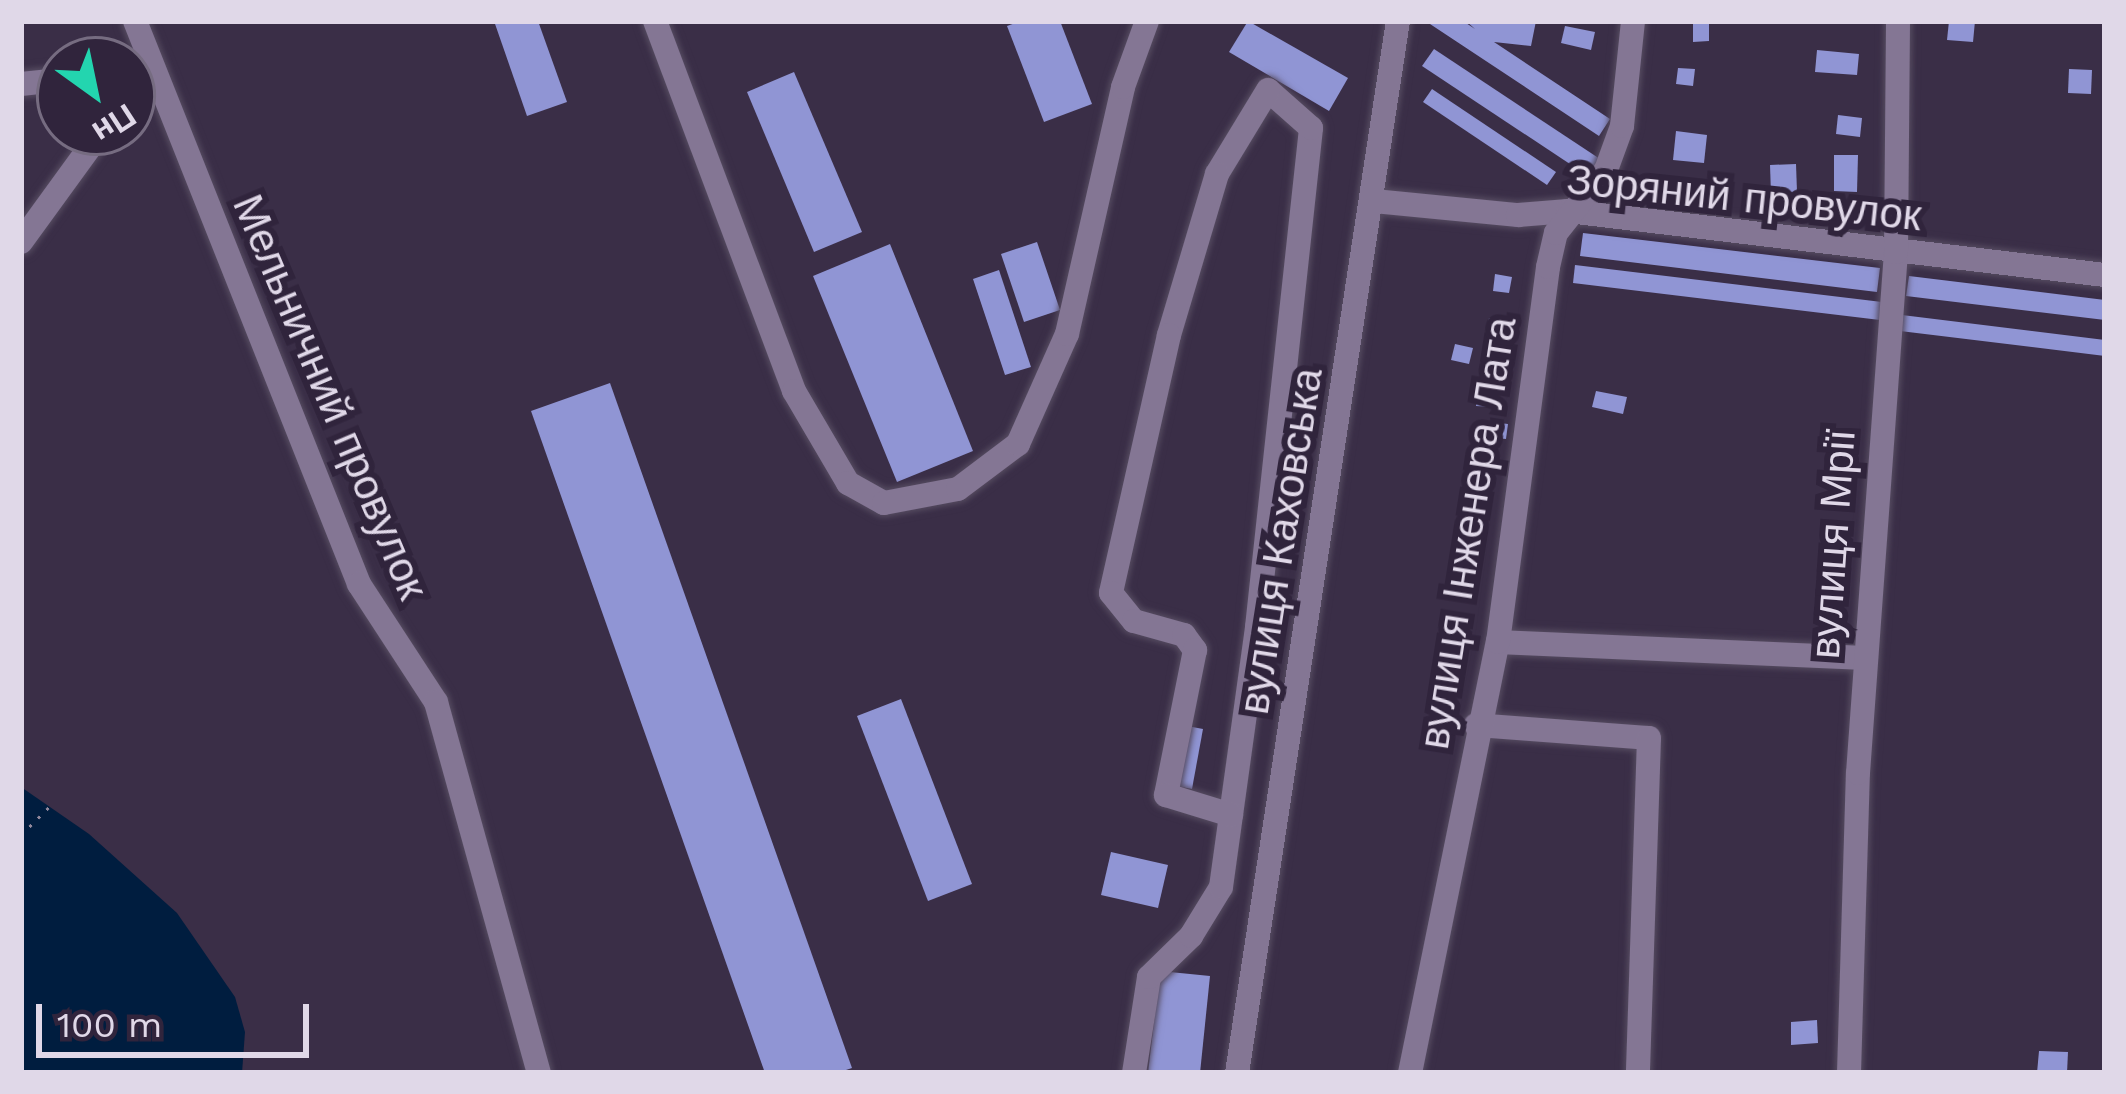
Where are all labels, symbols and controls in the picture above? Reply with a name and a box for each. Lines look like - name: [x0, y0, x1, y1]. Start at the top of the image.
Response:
- north arrow: [36, 36, 156, 156]
- text: Пн: [85, 96, 143, 152]
- street label: Зоряний провулок: [1564, 154, 1924, 242]
- street label: Мельничний провулок: [222, 187, 438, 607]
- street label: вулиця Інженера Лата: [1409, 313, 1527, 753]
- street label: вулиця Каховська: [1229, 364, 1333, 718]
- street label: вулиця Мрії: [1800, 428, 1866, 660]
- scale bar: [42, 980, 315, 1054]
- text: 100 m: [57, 1004, 162, 1046]

